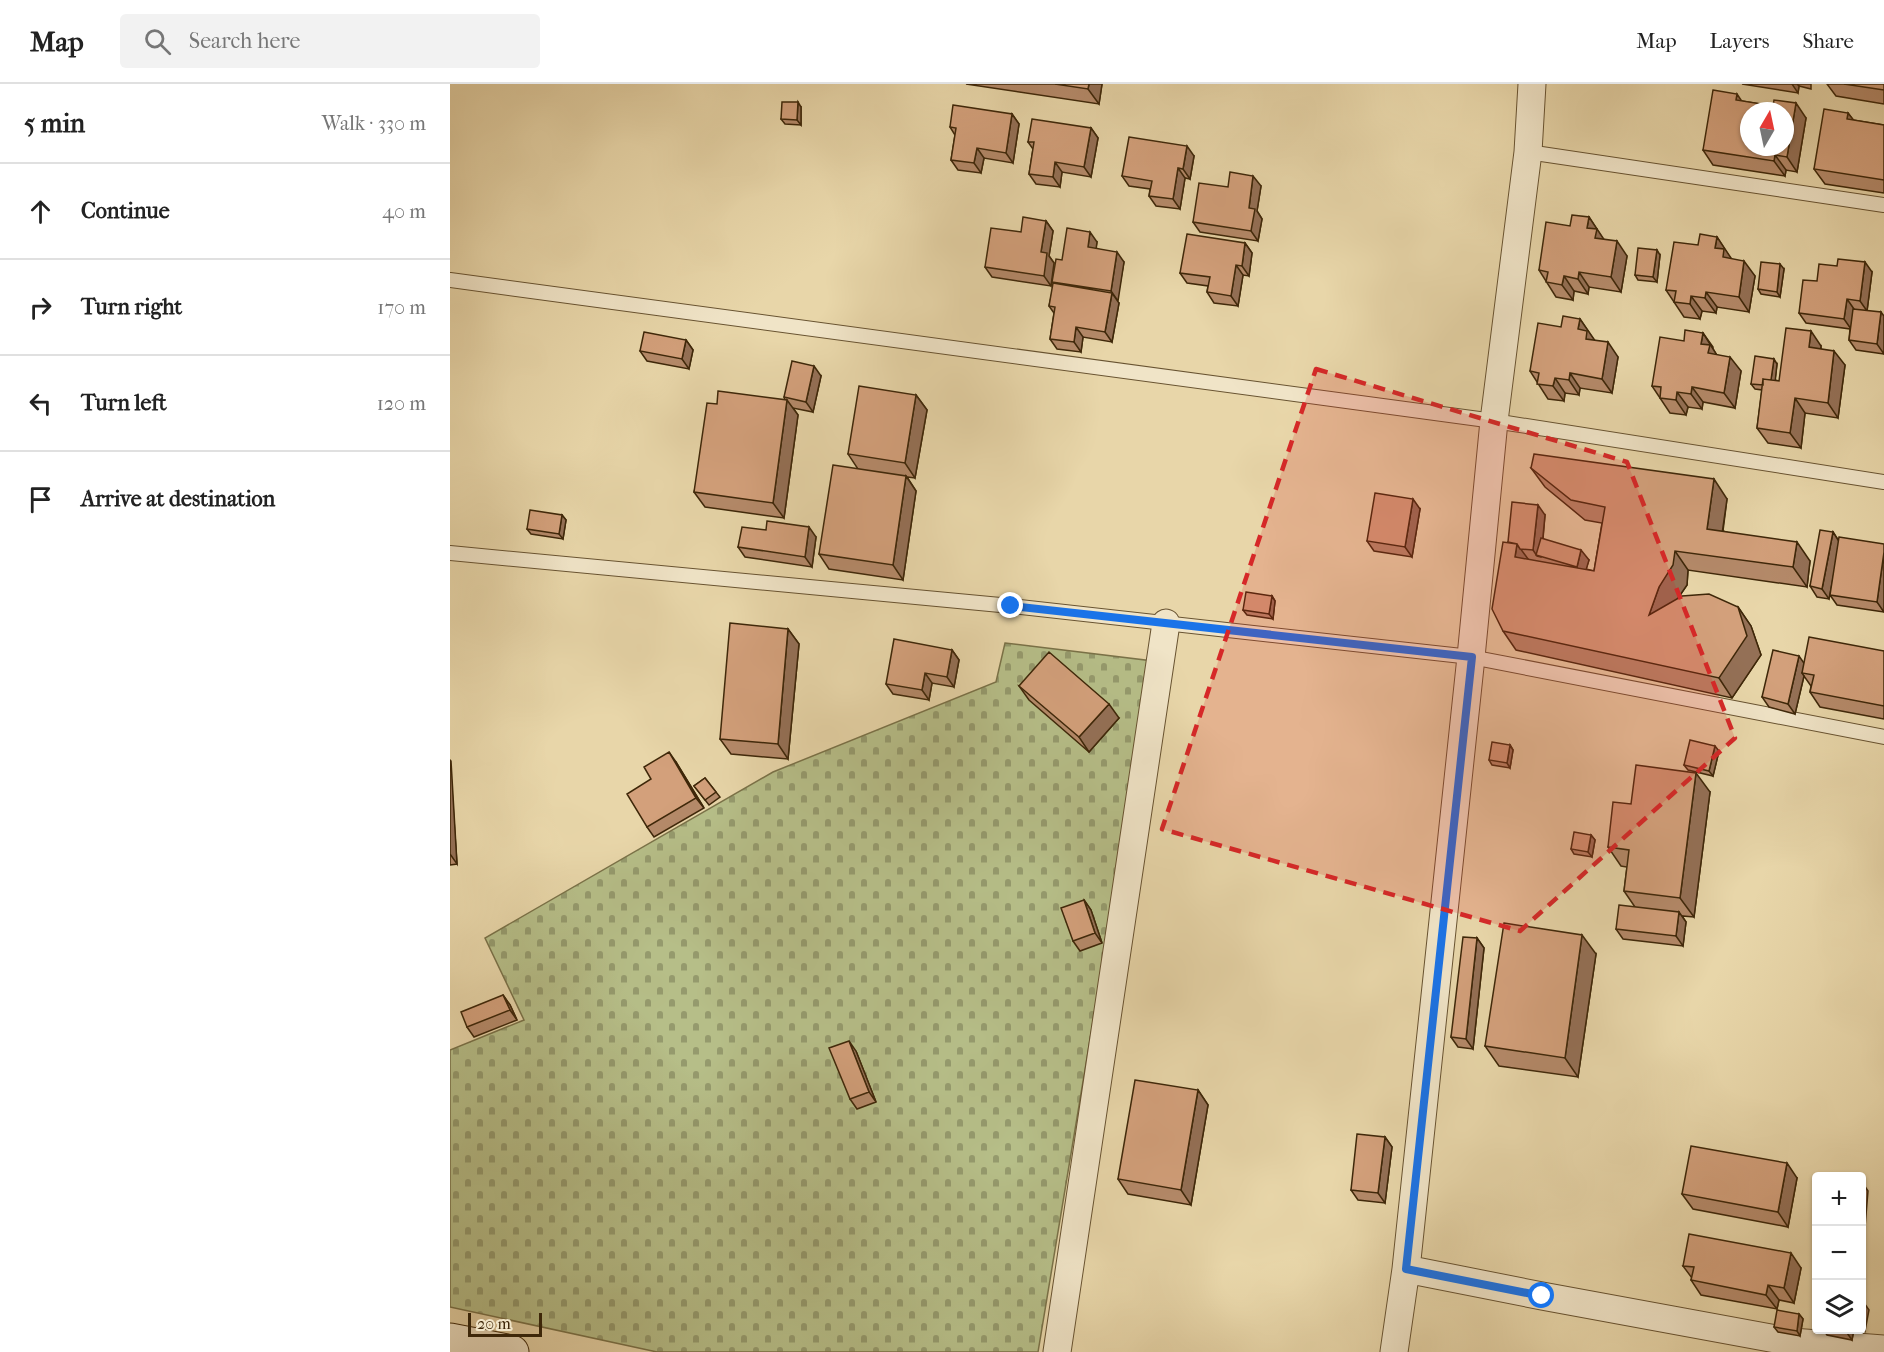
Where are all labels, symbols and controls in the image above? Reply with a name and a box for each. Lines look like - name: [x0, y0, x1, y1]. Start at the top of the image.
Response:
- search box: [120, 14, 540, 68]
- text: Map: [30, 25, 84, 58]
- icon: search: [141, 25, 174, 58]
- text: Search here: [189, 28, 300, 54]
- text: Map: [1636, 29, 1677, 53]
- text: Layers: [1710, 29, 1769, 53]
- text: Share: [1802, 29, 1854, 53]
- north arrow: [1740, 102, 1794, 156]
- text: 5 min: [24, 108, 85, 139]
- text: Walk · 330 m: [322, 112, 426, 135]
- icon: ahead: [24, 195, 57, 228]
- text: Continue: [81, 198, 170, 224]
- text: 40 m: [382, 200, 426, 223]
- icon: right: [24, 291, 57, 324]
- text: Turn right: [81, 294, 182, 320]
- text: 170 m: [377, 296, 426, 319]
- icon: left: [24, 387, 57, 420]
- text: Turn left: [81, 390, 167, 416]
- text: 120 m: [377, 392, 426, 415]
- icon: arrive: [24, 483, 57, 516]
- text: Arrive at destination: [81, 486, 275, 512]
- route end: [997, 592, 1023, 618]
- map controls: [1812, 1172, 1866, 1334]
- button: +: [1812, 1172, 1866, 1226]
- button: −: [1812, 1226, 1866, 1280]
- button: layers: [1812, 1280, 1866, 1334]
- route start: [1528, 1282, 1554, 1308]
- scale bar: [468, 1310, 542, 1338]
- text: 20 m: [477, 1314, 511, 1333]

